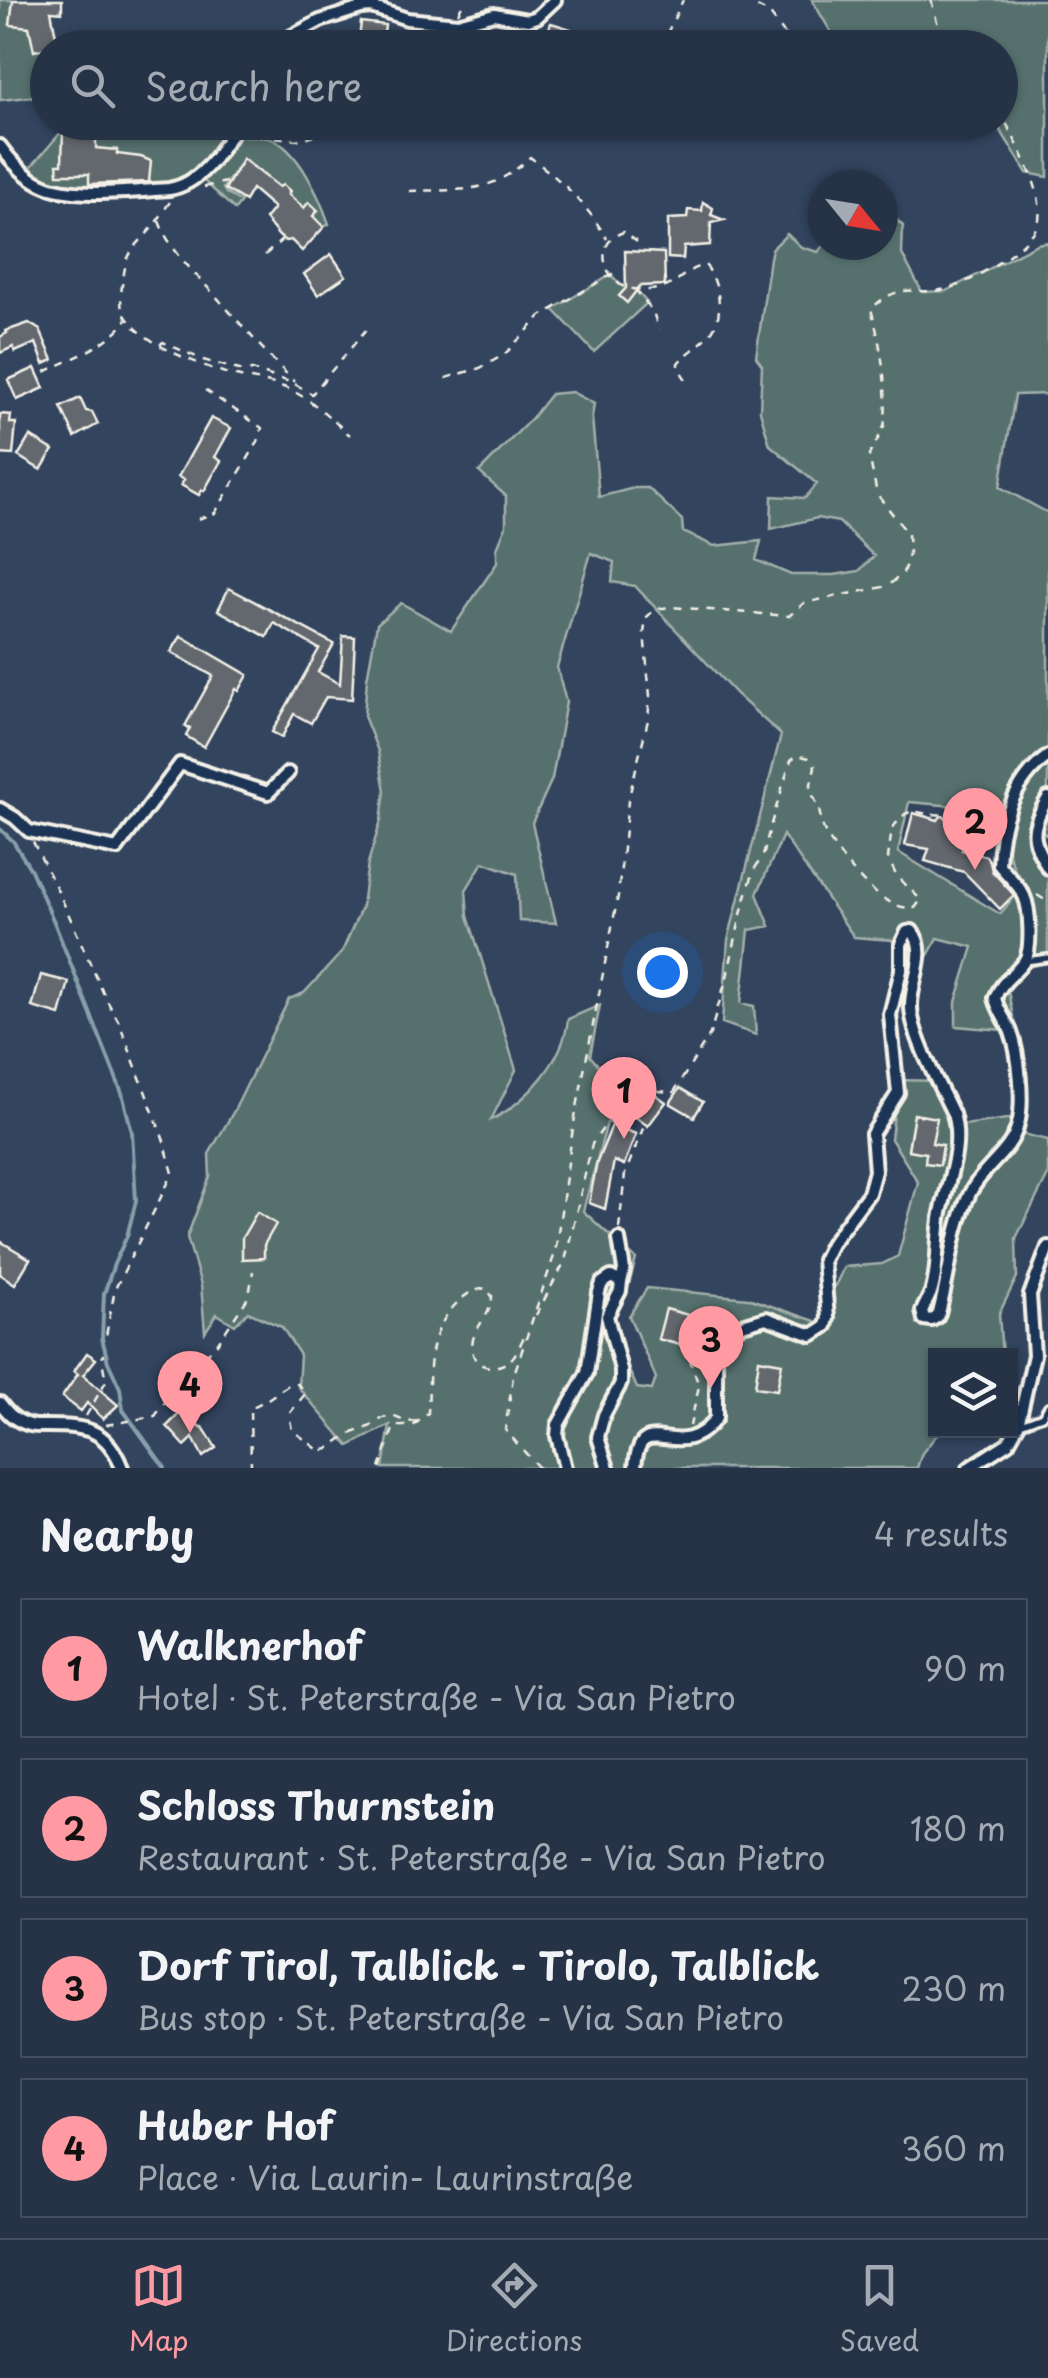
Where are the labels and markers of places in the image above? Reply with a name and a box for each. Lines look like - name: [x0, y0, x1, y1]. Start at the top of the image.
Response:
- pin: 2: [942, 788, 1008, 870]
- pin: 1: [592, 1056, 656, 1139]
- pin: 3: [678, 1306, 744, 1388]
- pin: 4: [158, 1350, 222, 1433]

